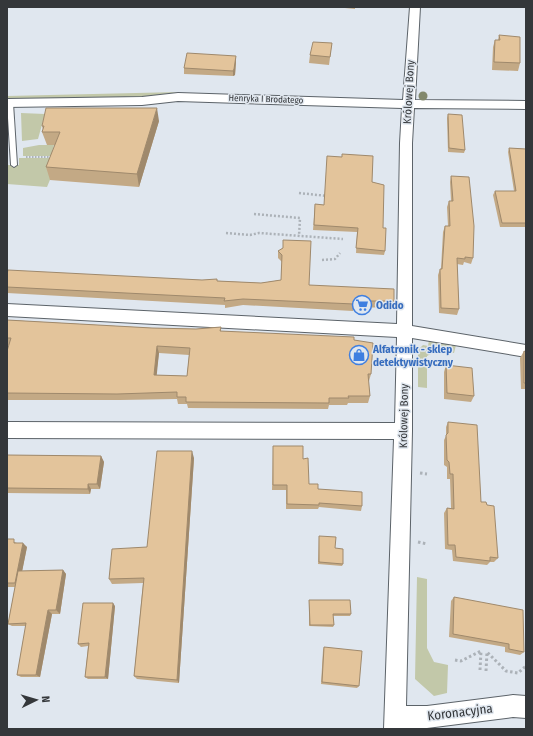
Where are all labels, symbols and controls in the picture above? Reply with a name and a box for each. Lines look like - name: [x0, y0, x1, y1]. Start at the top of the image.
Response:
- street label: Królowej Bony: [401, 60, 417, 124]
- street label: Henryka I Brodatego: [228, 93, 304, 105]
- supermarket icon: Odido: [351, 294, 373, 316]
- place label: Odido: [376, 299, 404, 312]
- place label: Alfatronik - sklep detektywistyczny: [372, 343, 454, 369]
- shop icon: Alfatronik - sklep detektywistyczny: [348, 344, 370, 366]
- street label: Królowej Bony: [397, 384, 411, 448]
- north arrow: [16, 680, 56, 720]
- text: N: [39, 695, 52, 703]
- street label: Koronacyjna: [427, 701, 493, 723]

